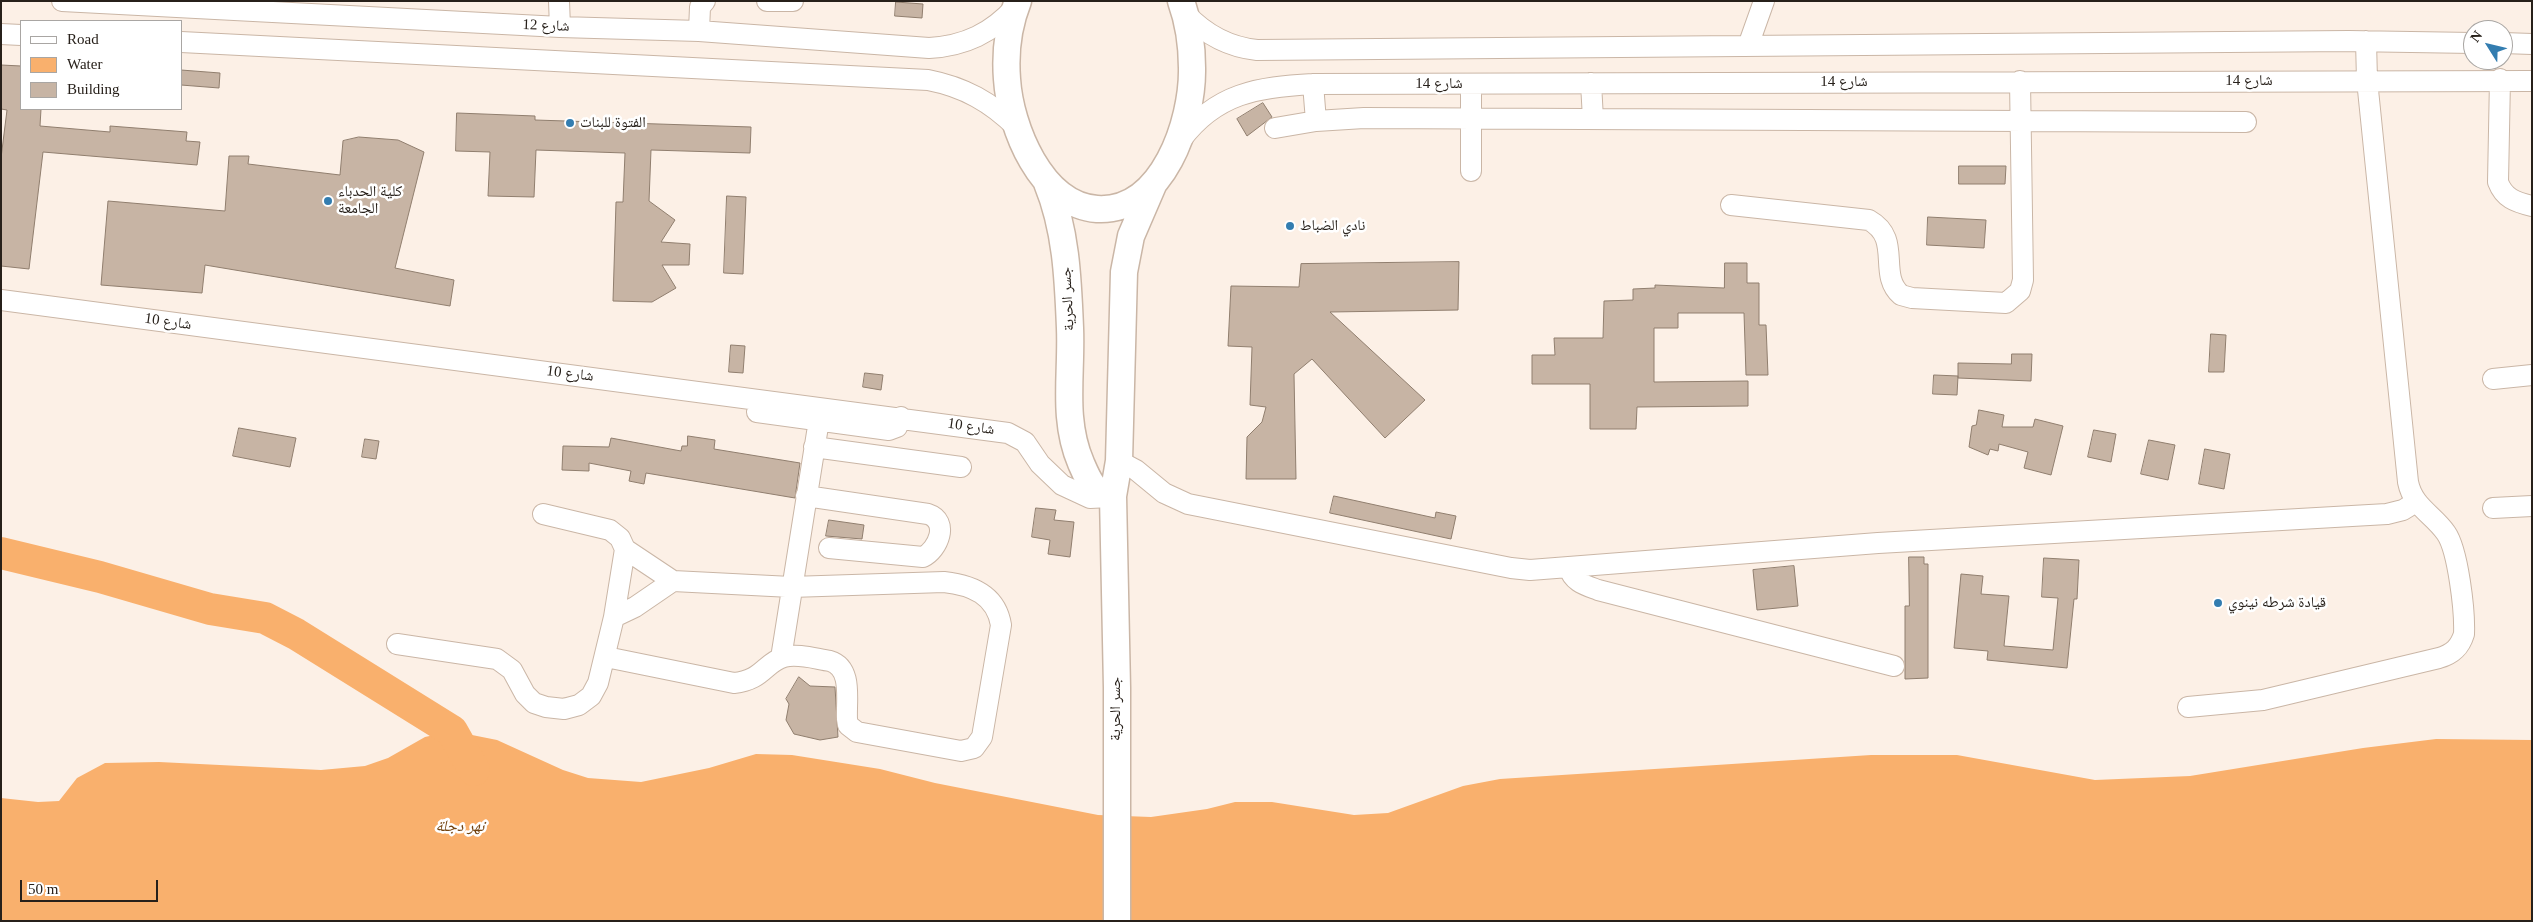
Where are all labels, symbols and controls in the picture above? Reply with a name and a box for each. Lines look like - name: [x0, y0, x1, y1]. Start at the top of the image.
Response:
- street label: شارع 12: [522, 16, 570, 36]
- legend: [20, 20, 182, 110]
- north arrow: [2463, 20, 2513, 70]
- text: N: [2467, 28, 2485, 45]
- text: Road: [67, 31, 99, 47]
- text: Water: [67, 56, 102, 72]
- street label: شارع 14: [2225, 72, 2273, 90]
- street label: شارع 14: [1820, 73, 1868, 91]
- street label: شارع 14: [1415, 75, 1463, 93]
- text: Building: [67, 81, 120, 97]
- place label: الفتوة للبنات: [580, 114, 646, 132]
- marker: الفتوة للبنات: [564, 117, 576, 129]
- place label: كلية الحدباء الجامعة: [338, 183, 402, 218]
- marker: كلية الحدباء الجامعة: [322, 195, 334, 207]
- place label: نادي الضباط: [1300, 217, 1365, 235]
- marker: نادي الضباط: [1284, 220, 1296, 232]
- street label: جسر الحرية: [1057, 267, 1079, 331]
- street label: شارع 10: [143, 310, 193, 334]
- street label: شارع 10: [545, 362, 595, 386]
- street label: شارع 10: [946, 415, 996, 439]
- place label: قيادة شرطه نينوي: [2228, 594, 2326, 612]
- marker: قيادة شرطه نينوي: [2212, 597, 2224, 609]
- street label: جسر الحرية: [1107, 677, 1125, 741]
- water label: نهر دجلة: [436, 817, 484, 837]
- scale bar: [22, 870, 160, 902]
- text: 50 m: [28, 881, 58, 897]

